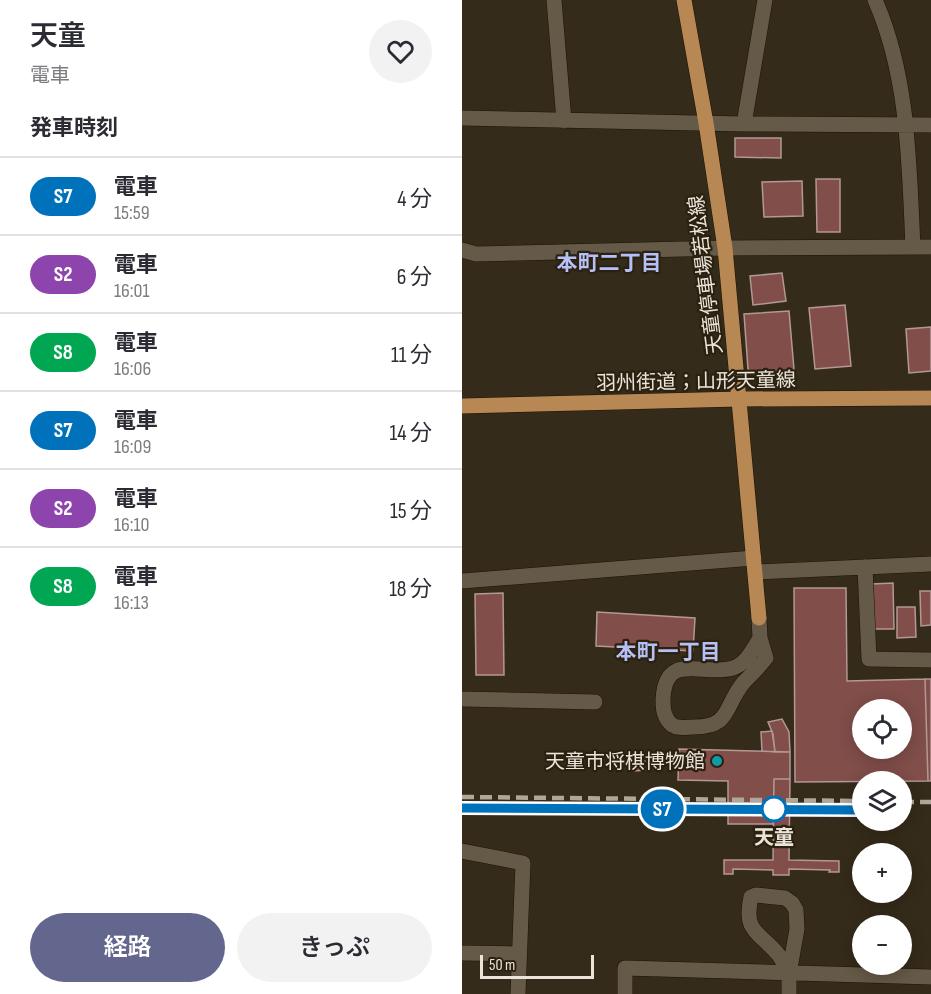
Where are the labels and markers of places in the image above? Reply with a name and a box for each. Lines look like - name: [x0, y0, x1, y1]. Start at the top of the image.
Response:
- place label: 天童市将棋博物館: [545, 750, 705, 774]
- marker: 天童市将棋博物館: [710, 754, 724, 768]
- marker: 天童: [761, 796, 787, 822]
- place label: 天童: [754, 826, 794, 850]

